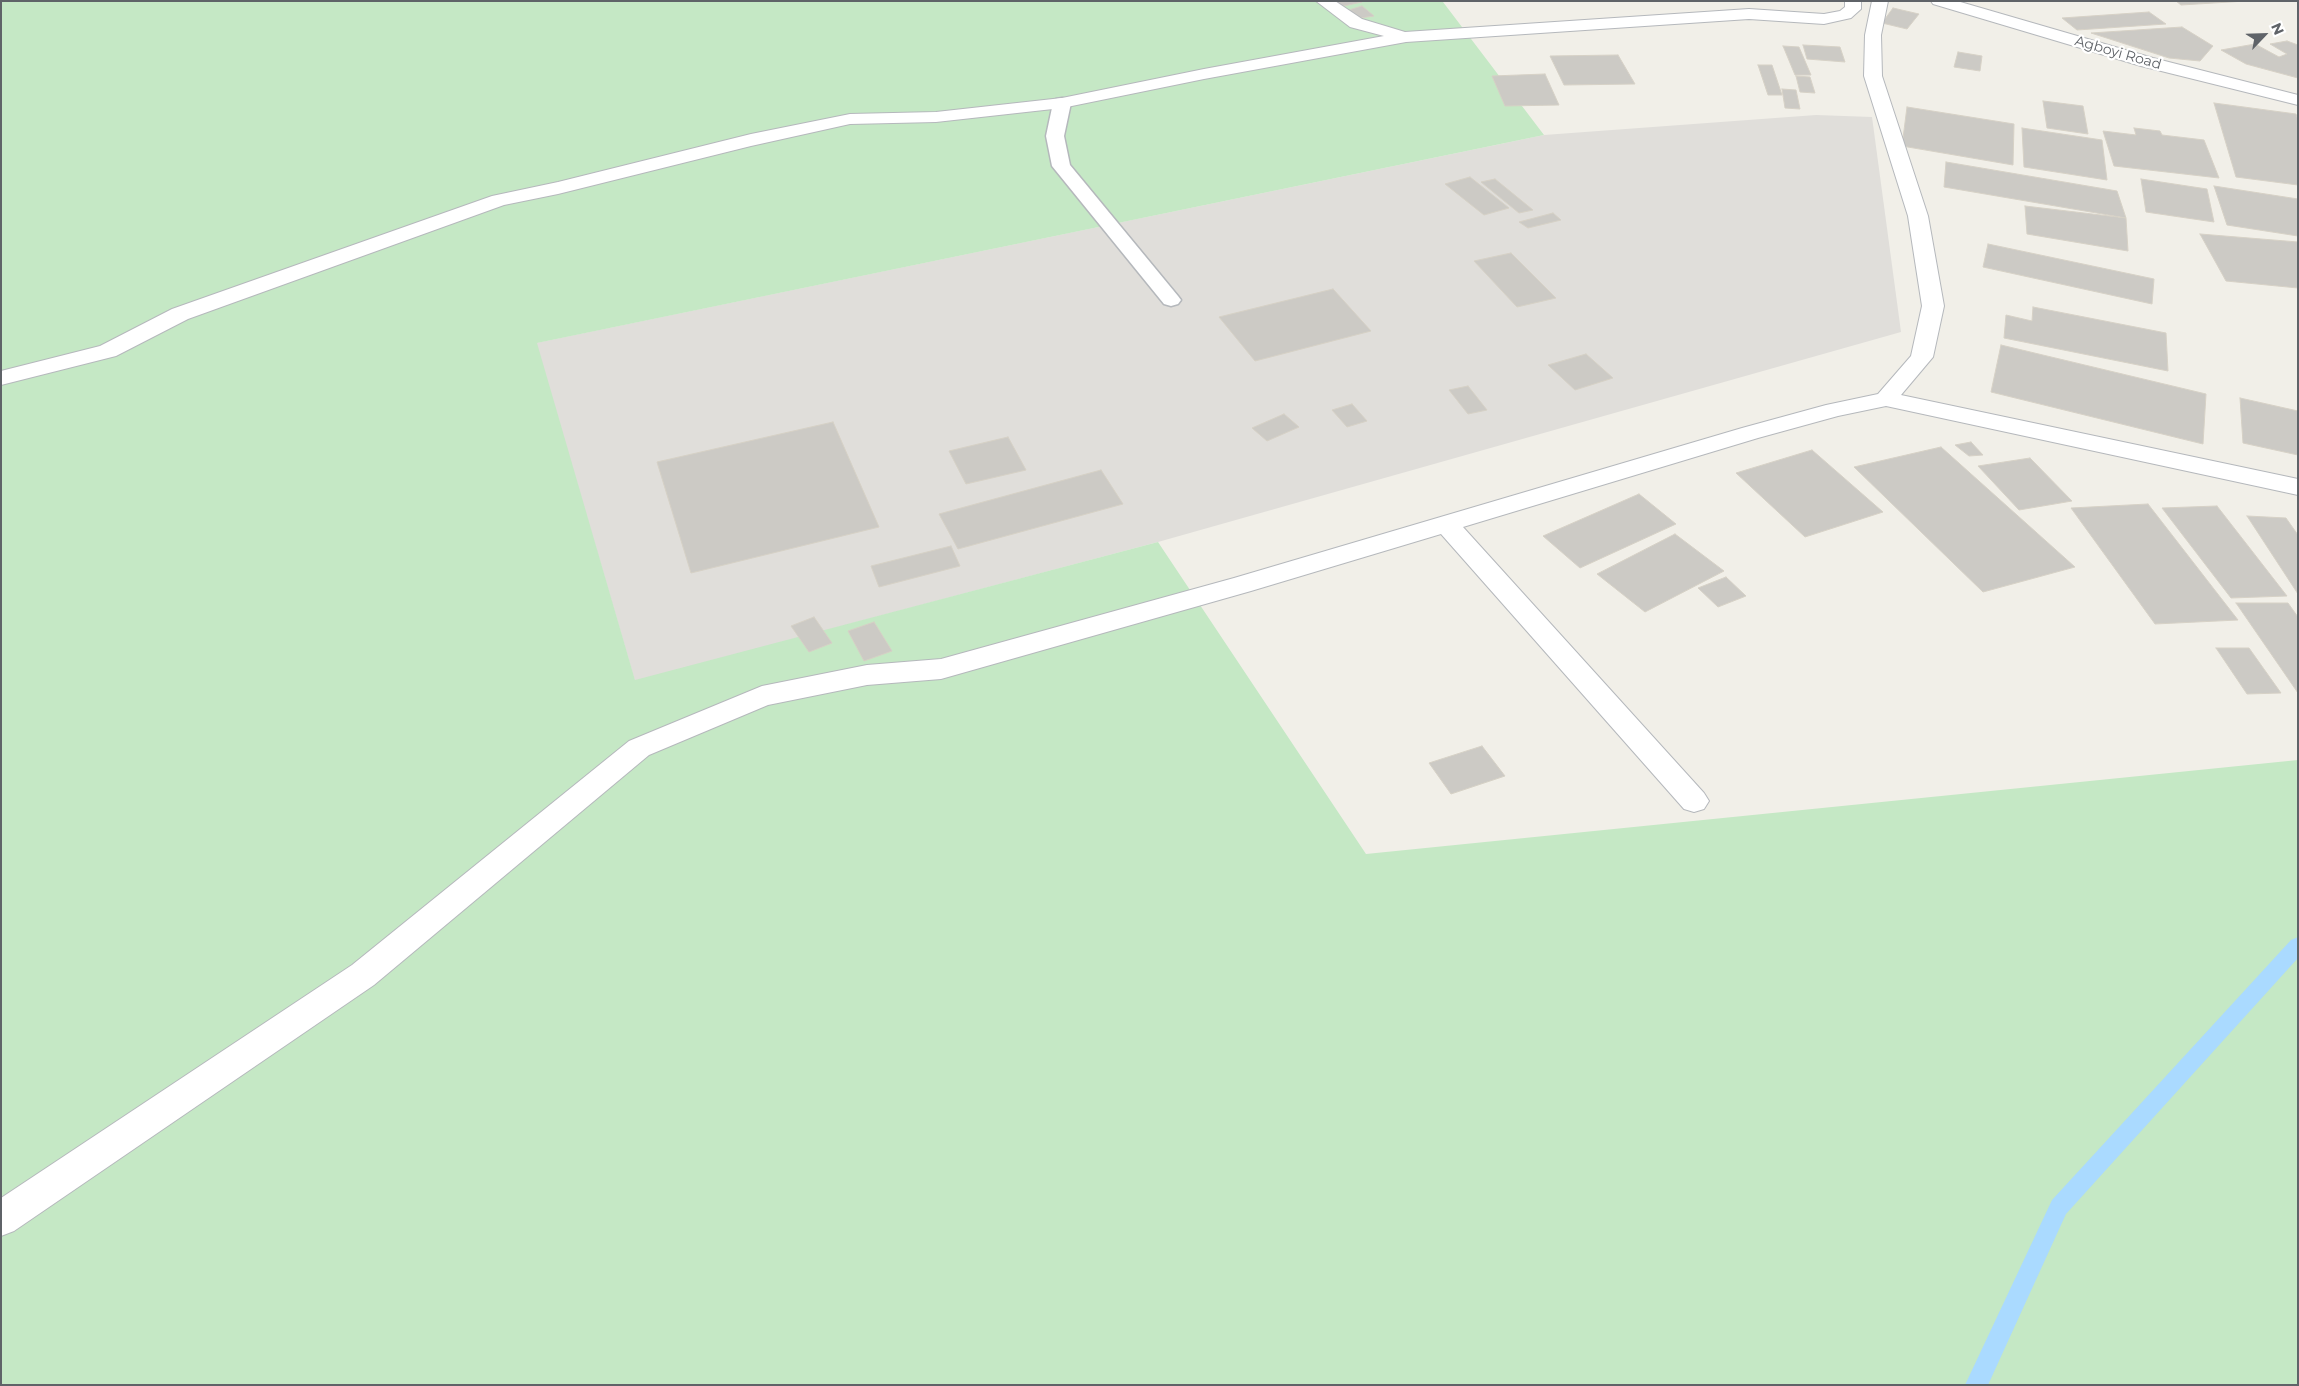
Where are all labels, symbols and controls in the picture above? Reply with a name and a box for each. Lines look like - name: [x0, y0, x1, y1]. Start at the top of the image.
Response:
- north arrow: [2239, 10, 2289, 60]
- text: N: [2267, 20, 2288, 38]
- street label: Agboyi Road: [2073, 33, 2163, 73]

